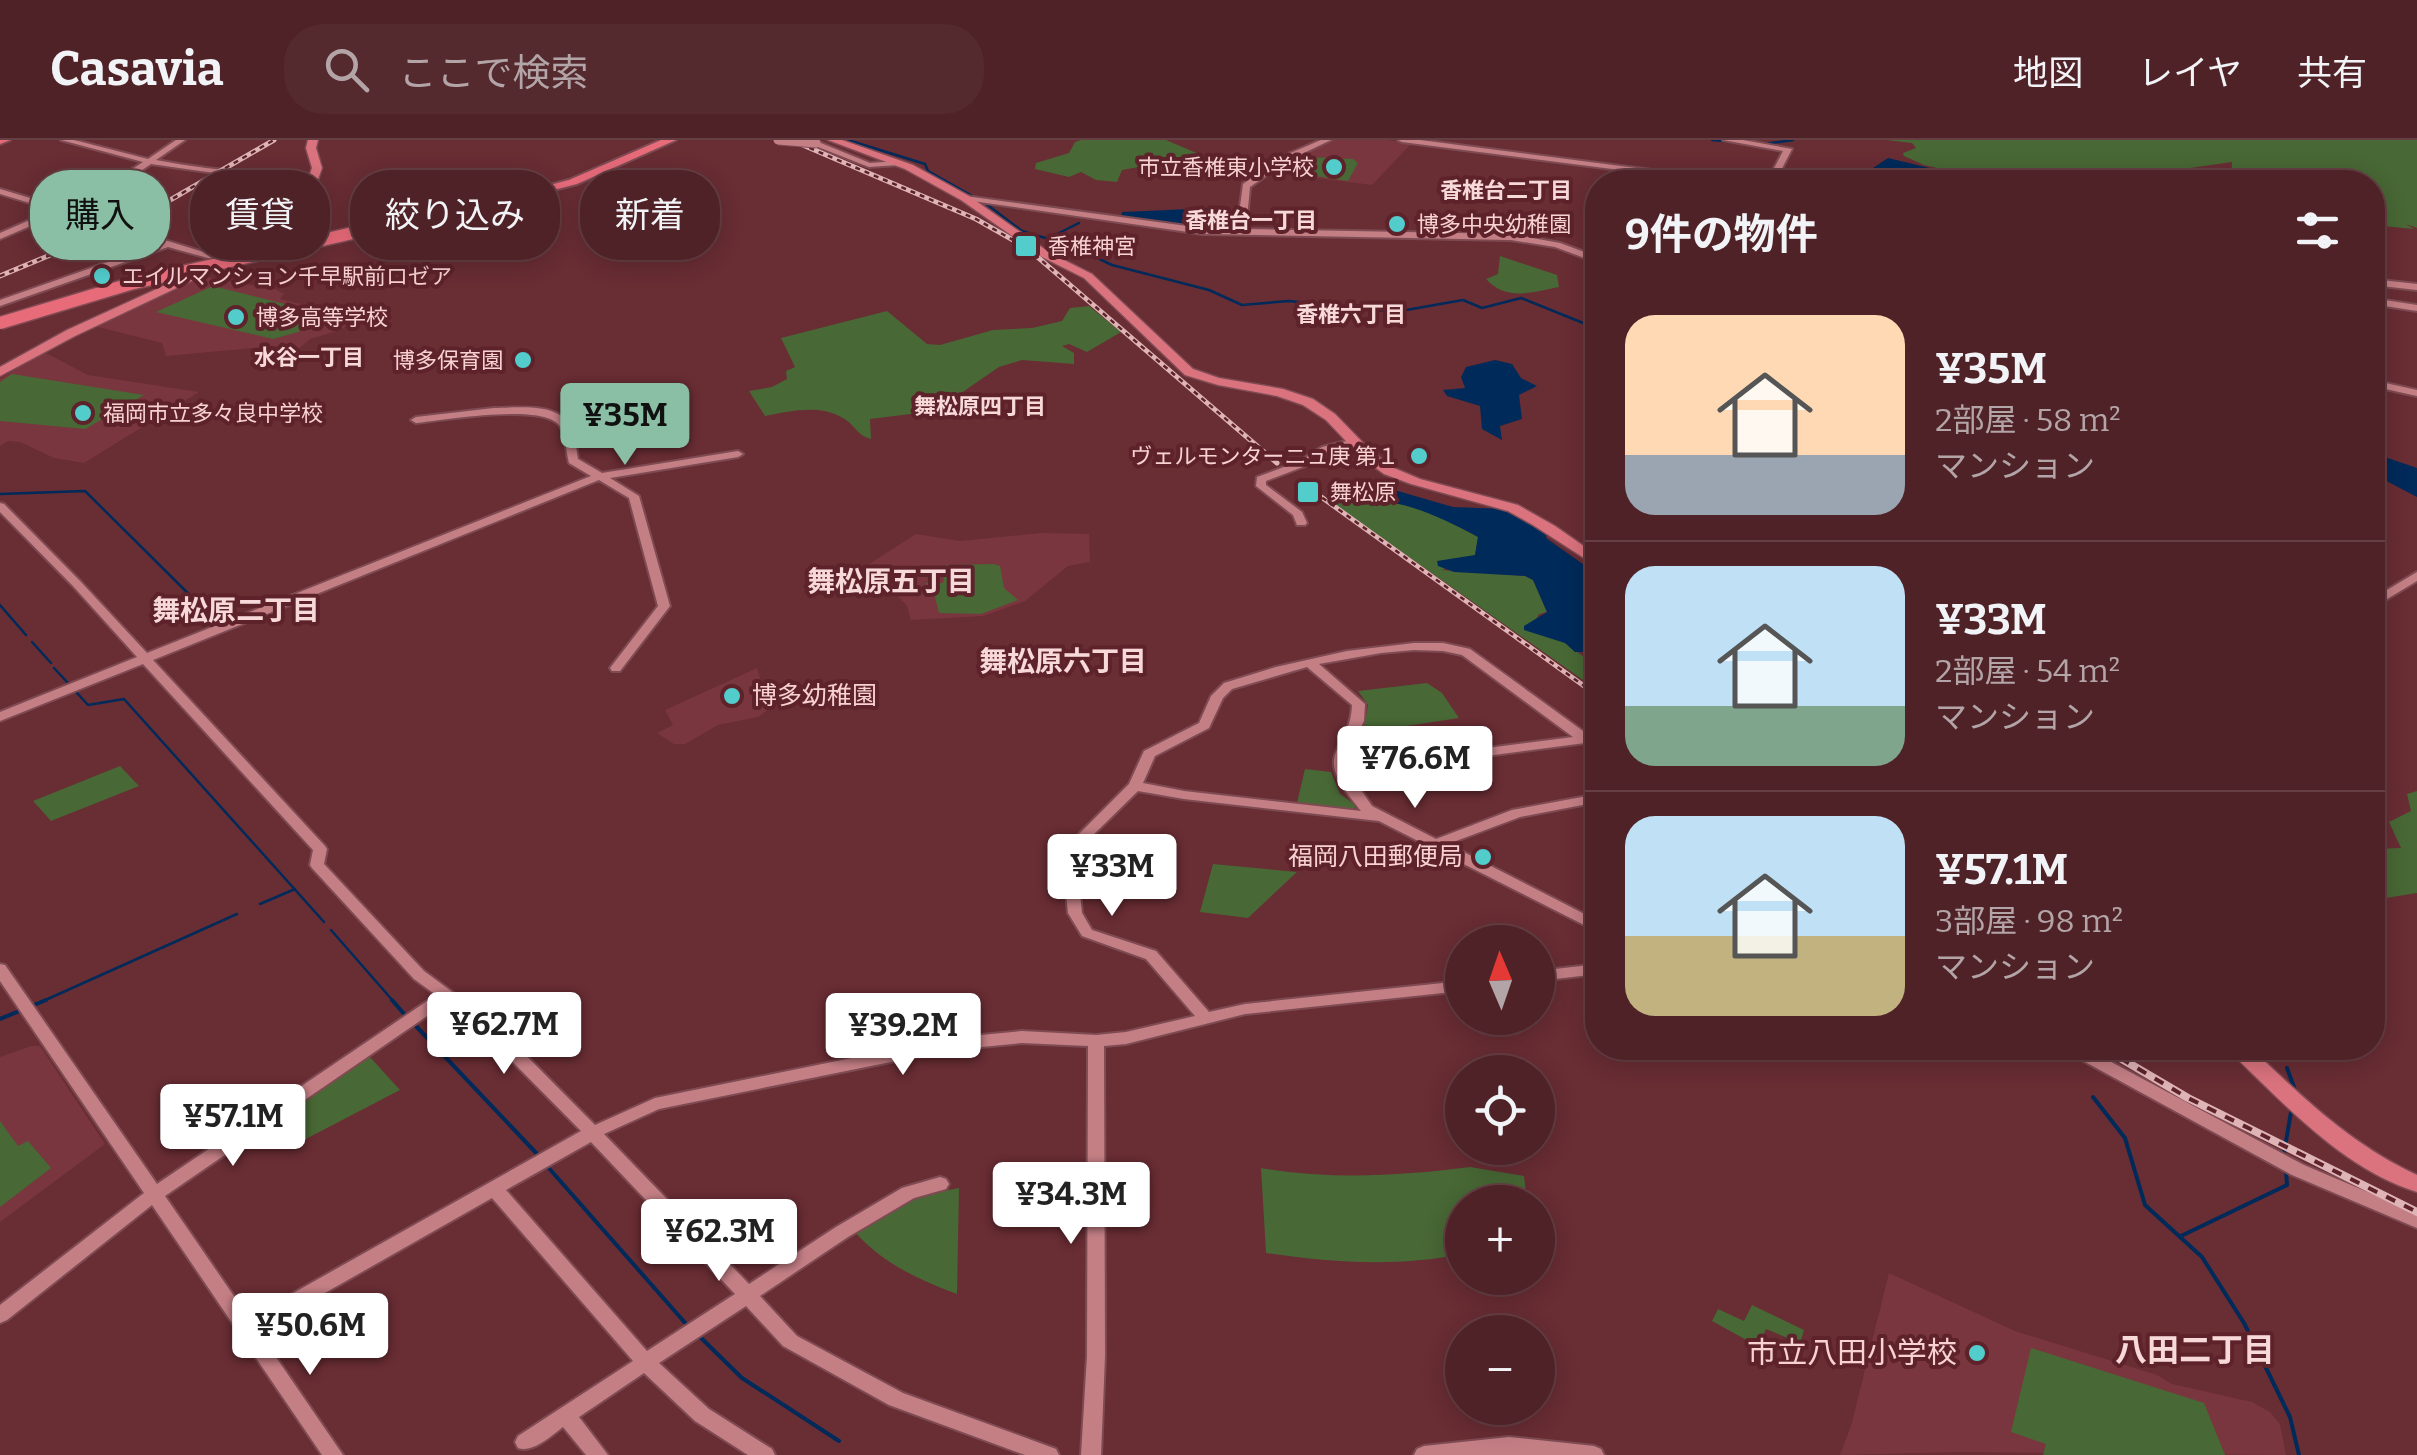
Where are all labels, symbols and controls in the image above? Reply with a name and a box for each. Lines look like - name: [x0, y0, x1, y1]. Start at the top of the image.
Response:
- search box: [284, 24, 984, 114]
- text: Casavia: [50, 40, 224, 98]
- icon: search: [319, 42, 374, 97]
- text: ここで検索: [399, 50, 589, 96]
- text: 地図: [2013, 52, 2083, 94]
- text: レイヤ: [2138, 52, 2242, 94]
- text: 共有: [2297, 52, 2367, 94]
- place label: 市立香椎東小学校: [1138, 154, 1314, 181]
- marker: 市立香椎東小学校: [1323, 156, 1345, 178]
- chip: 購入: [30, 170, 170, 260]
- chip: 賃貸: [190, 170, 330, 260]
- chip: 絞り込み: [350, 170, 560, 260]
- chip: 新着: [580, 170, 720, 260]
- district label: 香椎台二丁目: [1440, 177, 1572, 204]
- icon: filters: [2290, 203, 2345, 258]
- district label: 香椎台一丁目: [1185, 207, 1317, 234]
- text: 9件の物件: [1625, 210, 1818, 260]
- place label: 博多中央幼稚園: [1417, 211, 1571, 238]
- marker: 博多中央幼稚園: [1386, 213, 1408, 235]
- marker: 香椎神宮: [1013, 233, 1039, 259]
- place label: 香椎神宮: [1048, 233, 1136, 260]
- place label: エイルマンション千早駅前ロゼア: [122, 263, 452, 290]
- marker: エイルマンション千早駅前ロゼア: [91, 265, 113, 287]
- district label: 香椎六丁目: [1296, 301, 1406, 328]
- place label: 博多高等学校: [256, 304, 388, 331]
- marker: 博多高等学校: [225, 306, 247, 328]
- district label: 水谷一丁目: [254, 344, 364, 371]
- text: ¥35M: [1935, 344, 2047, 394]
- place label: 博多保育園: [393, 347, 503, 374]
- marker: 博多保育園: [512, 349, 534, 371]
- icon: home: [1705, 355, 1825, 475]
- pin: ¥35M: [566, 383, 684, 468]
- district label: 舞松原四丁目: [914, 393, 1046, 420]
- text: ¥35M: [582, 396, 668, 434]
- place label: 福岡市立多々良中学校: [103, 400, 323, 427]
- text: 2部屋 · 58 m²: [1935, 401, 2121, 439]
- marker: 福岡市立多々良中学校: [72, 402, 94, 424]
- place label: ヴェルモンターニュ庚 第１: [1131, 443, 1399, 470]
- marker: ヴェルモンターニュ庚 第１: [1408, 445, 1430, 467]
- text: マンション: [1935, 447, 2095, 485]
- marker: 舞松原: [1295, 479, 1321, 505]
- place label: 舞松原: [1330, 479, 1396, 506]
- district label: 舞松原五丁目: [807, 565, 975, 598]
- district label: 舞松原二丁目: [152, 594, 320, 627]
- text: ¥33M: [1935, 595, 2047, 645]
- icon: home: [1705, 606, 1825, 726]
- district label: 舞松原六丁目: [979, 645, 1147, 678]
- text: 2部屋 · 54 m²: [1935, 652, 2120, 690]
- place label: 博多幼稚園: [752, 681, 877, 711]
- marker: 博多幼稚園: [721, 685, 743, 707]
- text: マンション: [1935, 698, 2095, 736]
- pin: ¥76.6M: [1334, 726, 1496, 811]
- text: ¥76.6M: [1359, 739, 1471, 777]
- pin: ¥33M: [1053, 834, 1171, 919]
- place label: 福岡八田郵便局: [1288, 842, 1463, 872]
- text: ¥57.1M: [1935, 845, 2068, 895]
- marker: 福岡八田郵便局: [1472, 846, 1494, 868]
- text: ¥33M: [1069, 847, 1155, 885]
- icon: home: [1705, 856, 1825, 976]
- text: 3部屋 · 98 m²: [1935, 902, 2123, 940]
- north arrow: [1445, 925, 1555, 1035]
- map controls: [1445, 925, 1555, 1425]
- text: マンション: [1935, 948, 2095, 986]
- pin: ¥62.7M: [423, 992, 585, 1077]
- pin: ¥39.2M: [822, 993, 984, 1078]
- text: ¥62.7M: [449, 1005, 559, 1043]
- text: ¥39.2M: [848, 1006, 958, 1044]
- button: locate: [1445, 1055, 1555, 1165]
- pin: ¥57.1M: [152, 1084, 314, 1169]
- text: ¥57.1M: [182, 1097, 284, 1135]
- pin: ¥34.3M: [990, 1162, 1152, 1247]
- text: ¥34.3M: [1015, 1175, 1127, 1213]
- button: +: [1445, 1185, 1555, 1295]
- pin: ¥62.3M: [638, 1199, 800, 1284]
- text: ¥62.3M: [663, 1212, 775, 1250]
- pin: ¥50.6M: [229, 1293, 391, 1378]
- text: ¥50.6M: [254, 1306, 366, 1344]
- button: −: [1445, 1315, 1555, 1425]
- district label: 八田二丁目: [2115, 1331, 2275, 1369]
- place label: 市立八田小学校: [1747, 1335, 1957, 1371]
- marker: 市立八田小学校: [1966, 1342, 1988, 1364]

